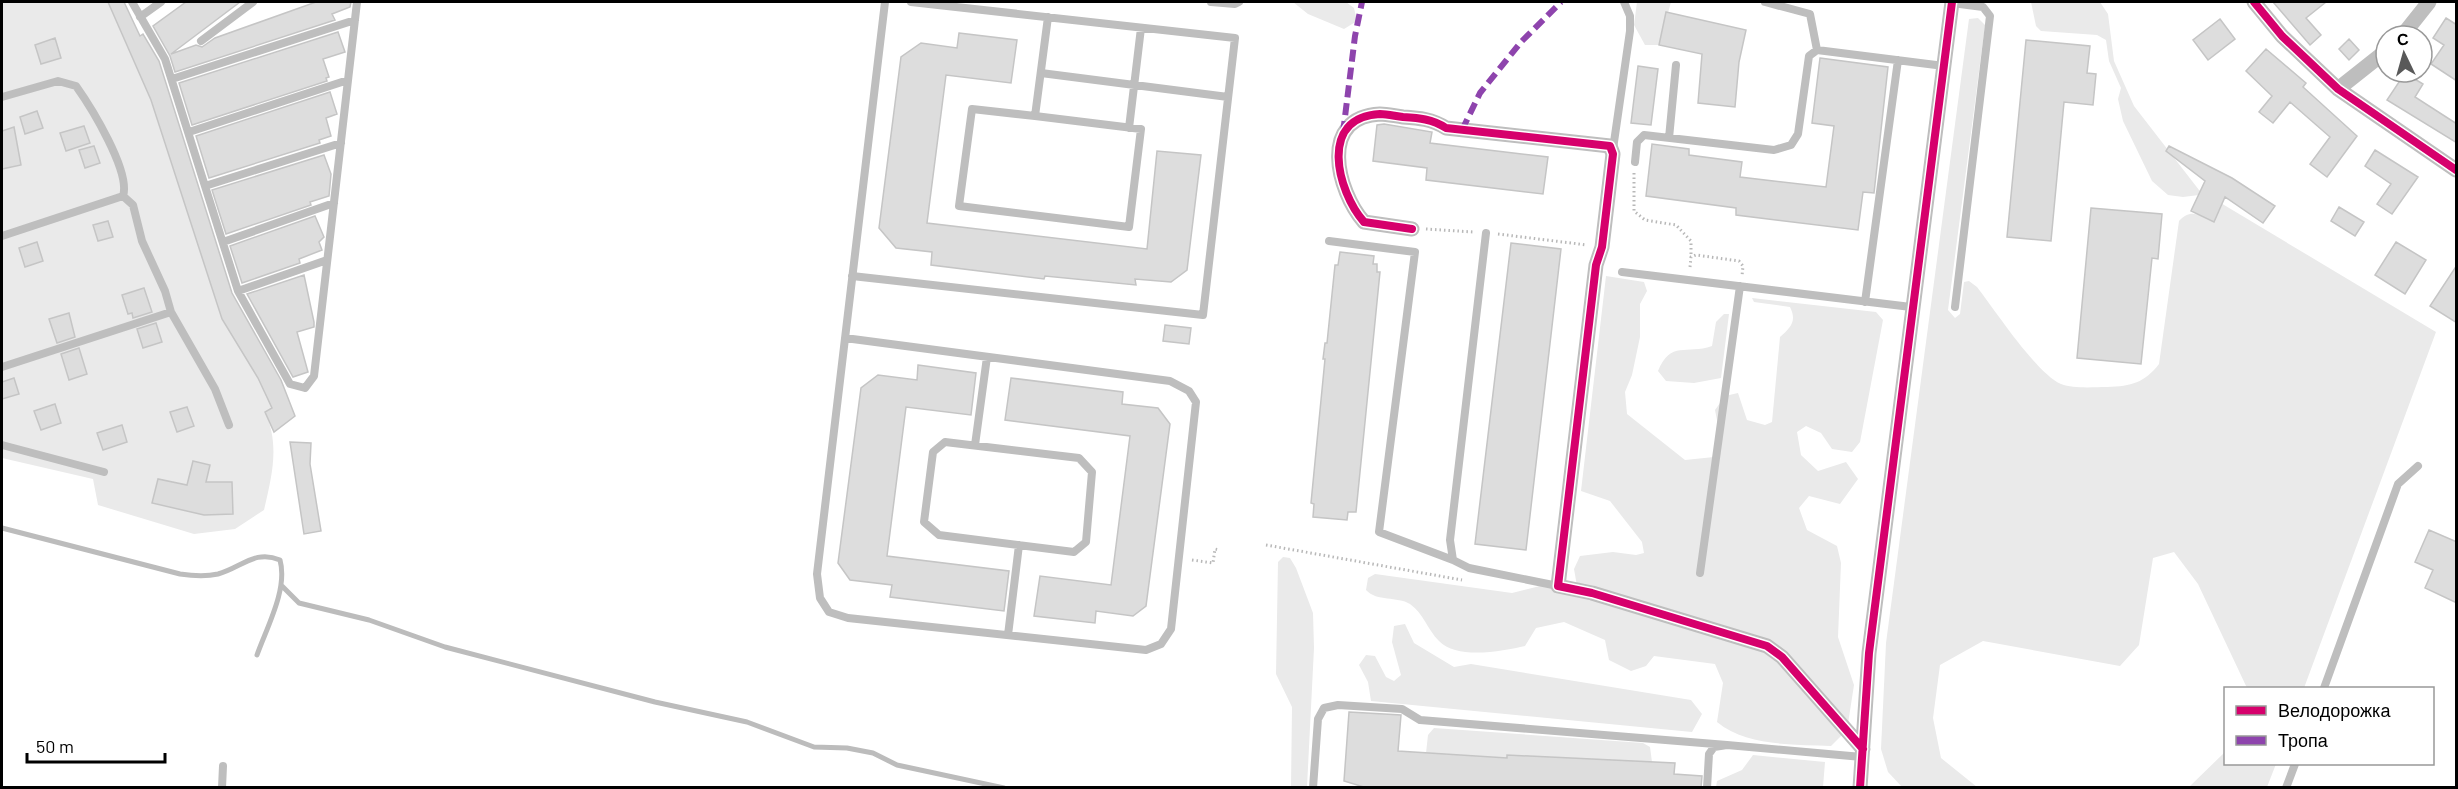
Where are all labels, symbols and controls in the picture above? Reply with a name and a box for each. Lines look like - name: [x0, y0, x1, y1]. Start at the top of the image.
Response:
- north arrow: [2374, 24, 2434, 84]
- text: С: [2396, 29, 2410, 49]
- legend: [2224, 687, 2434, 765]
- text: Велодорожка: [2278, 699, 2391, 721]
- scale bar: [27, 726, 165, 764]
- text: Тропа: [2278, 729, 2329, 751]
- text: 50 m: [36, 735, 74, 757]

